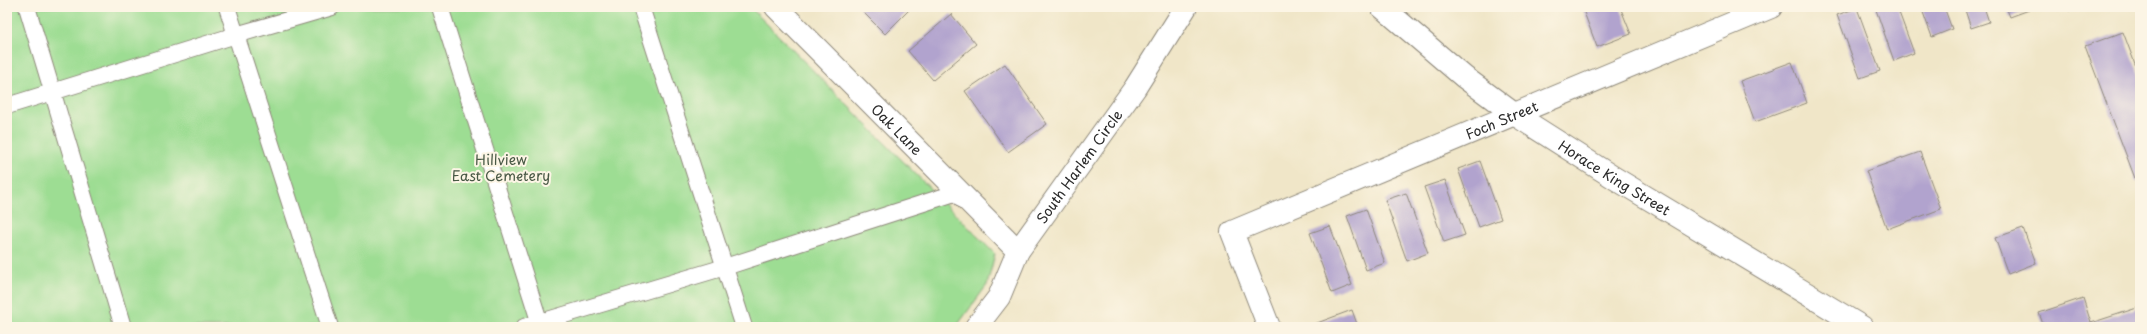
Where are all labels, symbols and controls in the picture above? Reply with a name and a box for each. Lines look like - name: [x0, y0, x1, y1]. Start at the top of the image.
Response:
- street label: Foch Street: [1462, 95, 1541, 144]
- street label: Oak Lane: [867, 99, 928, 160]
- street label: South Harlem Circle: [1031, 105, 1127, 227]
- street label: Horace King Street: [1555, 135, 1675, 220]
- park label: Hillview East Cemetery: [452, 149, 550, 186]

